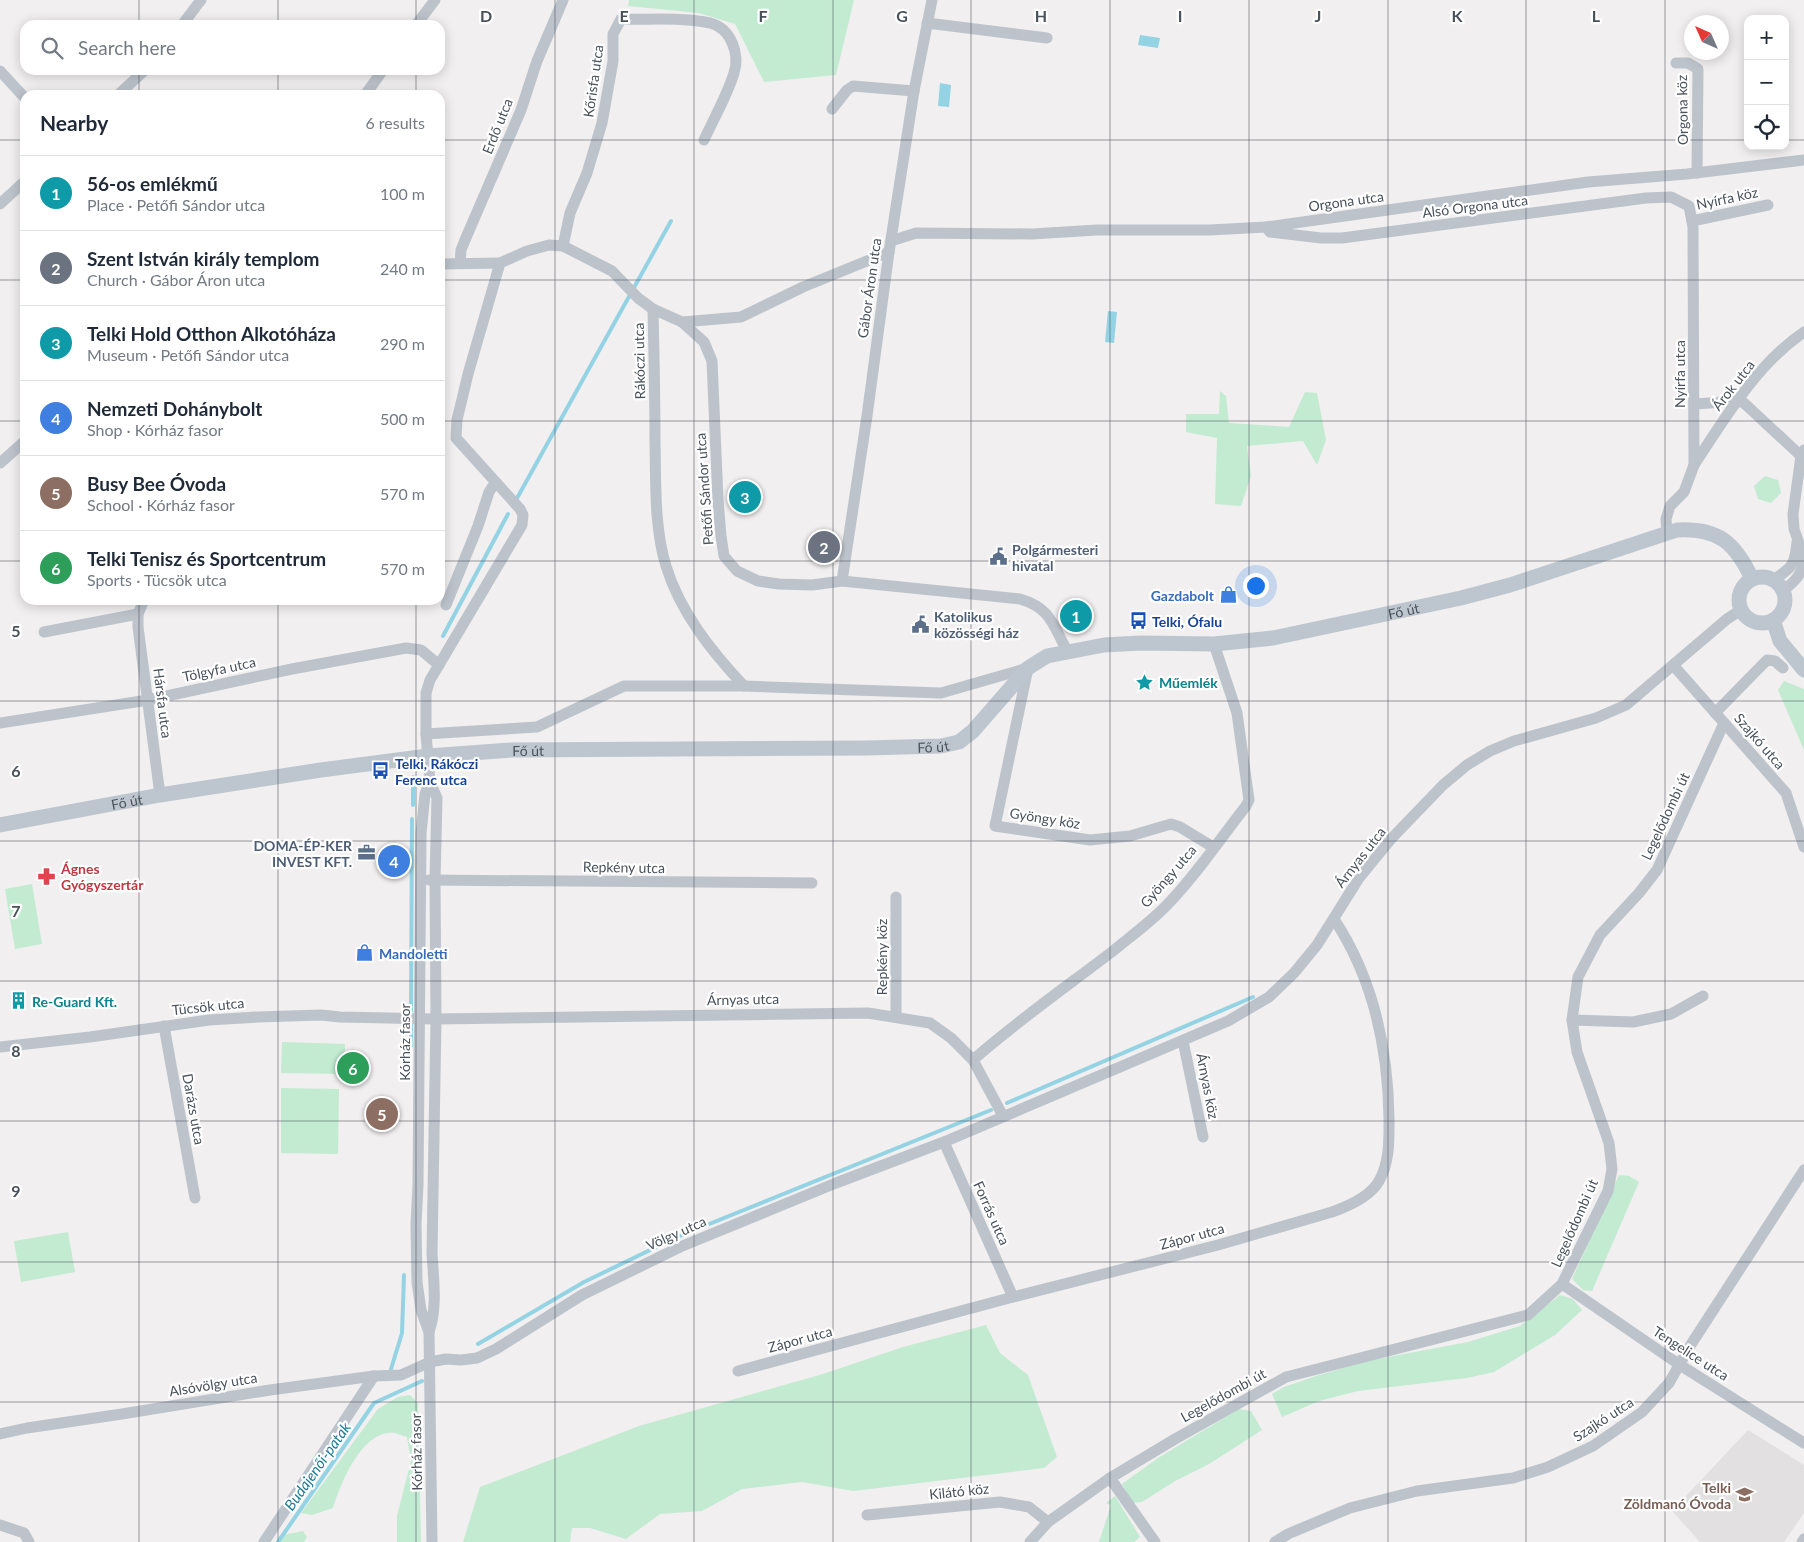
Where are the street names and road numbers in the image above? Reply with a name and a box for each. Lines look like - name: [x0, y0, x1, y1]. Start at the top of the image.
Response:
- street label: Kőrisfa utca: [579, 44, 607, 118]
- street label: Orgona köz: [1673, 75, 1691, 145]
- street label: Erdő utca: [478, 96, 516, 156]
- street label: Nyírfa köz: [1695, 183, 1759, 213]
- street label: Orgona utca: [1307, 187, 1385, 215]
- street label: Alsó Orgona utca: [1421, 191, 1529, 221]
- street label: Gábor Áron utca: [854, 237, 884, 339]
- street label: Rákóczi utca: [630, 322, 648, 399]
- street label: Nyírfa utca: [1671, 340, 1688, 408]
- street label: Árok utca: [1708, 356, 1758, 414]
- street label: Petőfi Sándor utca: [692, 432, 716, 546]
- street label: Fő út: [1386, 599, 1421, 622]
- street label: Tölgyfa utca: [181, 653, 257, 685]
- street label: Hársfa utca: [150, 667, 176, 739]
- street label: Szajkó utca: [1731, 710, 1789, 773]
- street label: Fő út: [917, 736, 951, 755]
- street label: Fő út: [512, 741, 544, 758]
- street label: Legelődombi út: [1637, 769, 1693, 863]
- street label: Fő út: [110, 790, 144, 813]
- street label: Gyöngy köz: [1008, 804, 1082, 832]
- street label: Árnyas utca: [1331, 823, 1389, 891]
- street label: Gyöngy utca: [1136, 841, 1200, 911]
- street label: Repkény utca: [583, 858, 665, 876]
- street label: Repkény köz: [873, 919, 890, 995]
- street label: Árnyas utca: [707, 990, 779, 1008]
- street label: Tücsök utca: [171, 994, 245, 1018]
- street label: Kórház fasor: [396, 1003, 413, 1081]
- street label: Árnyas köz: [1193, 1052, 1223, 1120]
- street label: Darázs utca: [179, 1072, 209, 1146]
- street label: Legelődombi út: [1547, 1176, 1601, 1270]
- street label: Forrás utca: [970, 1178, 1014, 1248]
- street label: Völgy utca: [643, 1212, 709, 1254]
- street label: Zápor utca: [1158, 1219, 1226, 1253]
- street label: Zápor utca: [766, 1322, 834, 1356]
- street label: Tengelice utca: [1650, 1322, 1732, 1384]
- street label: Legelődombi út: [1177, 1365, 1269, 1425]
- street label: Alsóvölgy utca: [168, 1369, 258, 1399]
- street label: Szajkó utca: [1570, 1393, 1636, 1445]
- street label: Kórház fasor: [407, 1413, 425, 1491]
- street label: Kilátó köz: [928, 1479, 990, 1503]

